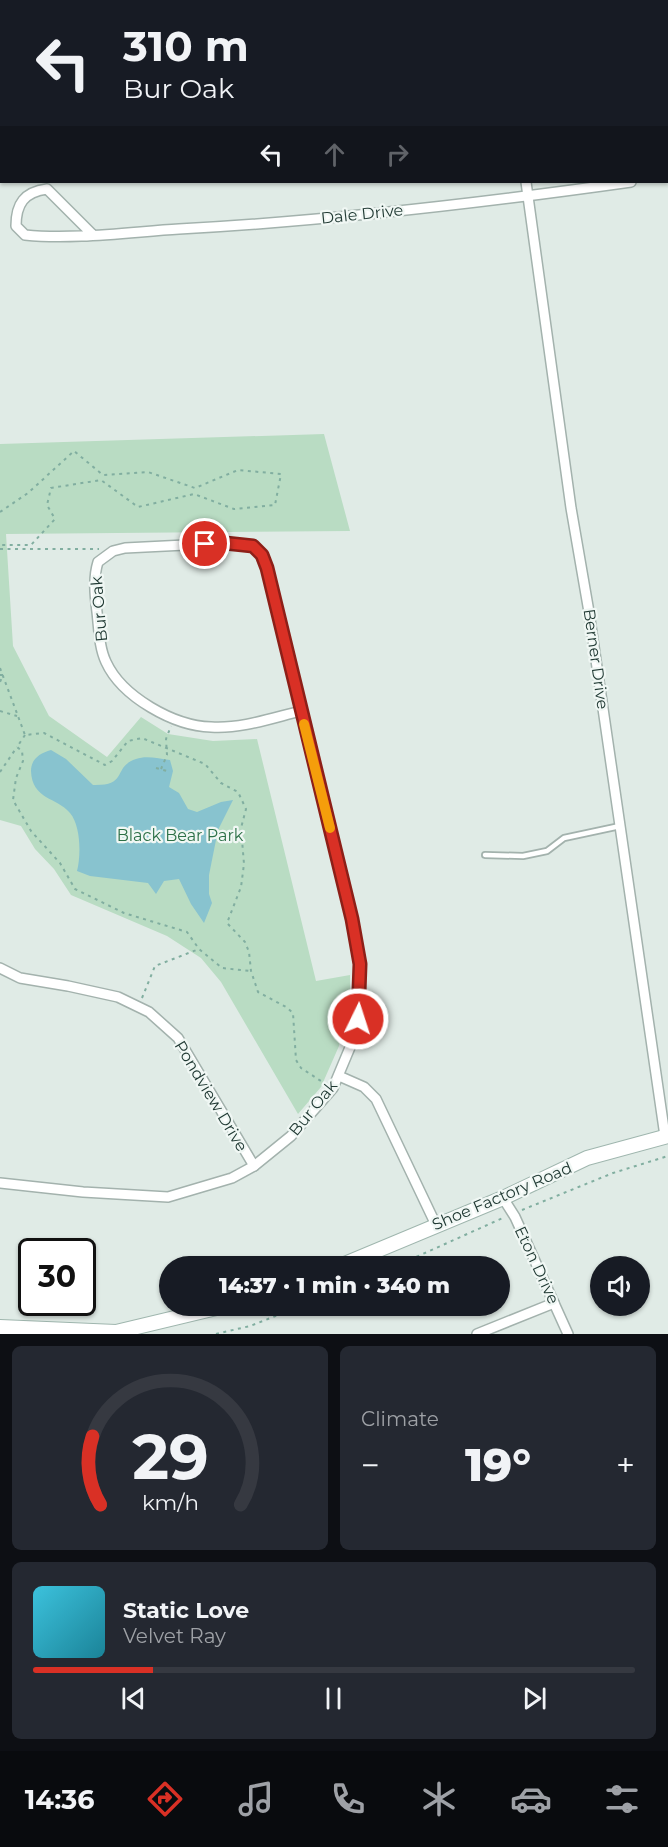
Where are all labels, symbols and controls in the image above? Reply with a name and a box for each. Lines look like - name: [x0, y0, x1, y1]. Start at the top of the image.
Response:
- text: 310 m: [123, 20, 249, 72]
- icon: left: [24, 24, 102, 102]
- text: Bur Oak: [123, 72, 234, 105]
- icon: left: [255, 138, 288, 171]
- icon: ahead: [318, 138, 351, 171]
- icon: right: [381, 138, 414, 171]
- street label: Dale Drive: [320, 200, 404, 228]
- pin: [179, 518, 230, 569]
- icon: arrive: [188, 527, 221, 560]
- street label: Bur Oak: [87, 575, 111, 643]
- street label: Berner Drive: [580, 608, 612, 710]
- park label: Black Bear Park: [117, 826, 244, 845]
- position arrow: [326, 987, 390, 1051]
- street label: Pondview Drive: [171, 1037, 251, 1155]
- street label: Bur Oak: [285, 1076, 341, 1140]
- street label: Shoe Factory Road: [429, 1158, 575, 1234]
- street label: Eton Drive: [511, 1223, 563, 1307]
- speed limit sign: 30: [18, 1238, 96, 1316]
- map controls: [590, 1256, 650, 1316]
- button: sound: [590, 1256, 650, 1316]
- text: 14:37 · 1 min · 340 m: [219, 1272, 450, 1299]
- text: Climate: [361, 1407, 439, 1431]
- text: 29: [132, 1419, 208, 1495]
- text: 19°: [465, 1437, 531, 1492]
- text: −: [361, 1445, 380, 1485]
- text: +: [616, 1445, 635, 1485]
- text: km/h: [141, 1489, 199, 1515]
- text: Static Love: [123, 1597, 249, 1624]
- text: Velvet Ray: [123, 1624, 226, 1648]
- icon: previous: [117, 1682, 150, 1715]
- icon: pause: [317, 1682, 350, 1715]
- icon: next: [518, 1682, 551, 1715]
- icon: directions: [144, 1778, 186, 1820]
- icon: music: [235, 1778, 277, 1820]
- icon: phone: [327, 1778, 369, 1820]
- icon: climate: [418, 1778, 460, 1820]
- icon: car: [510, 1778, 552, 1820]
- icon: filters: [601, 1778, 643, 1820]
- text: 14:36: [25, 1783, 94, 1816]

